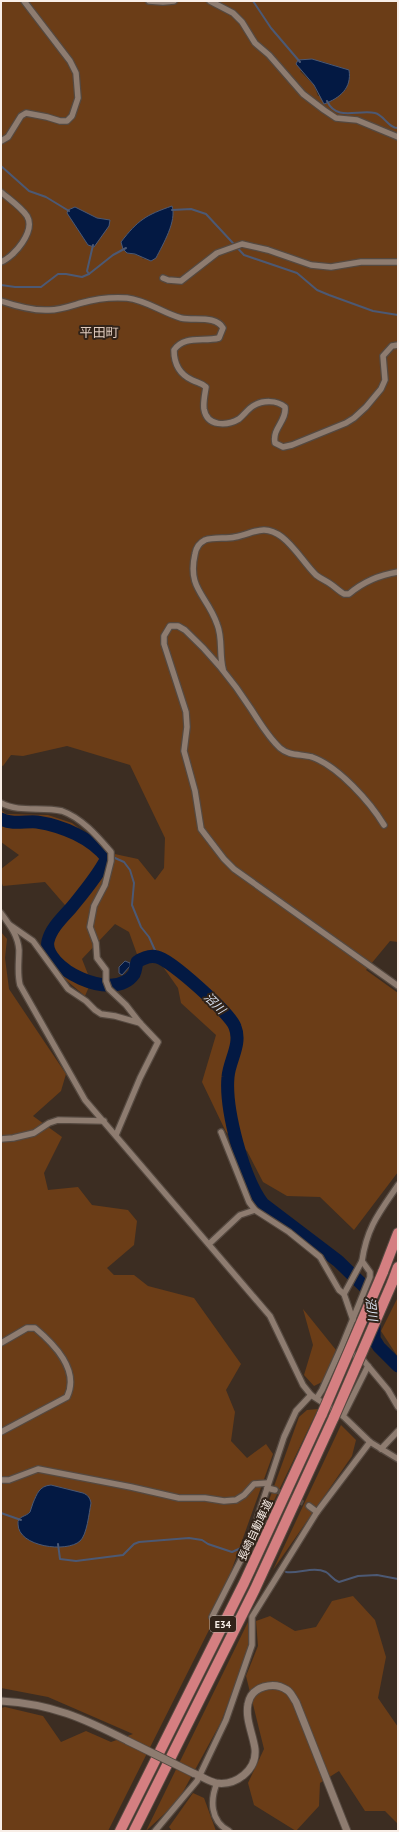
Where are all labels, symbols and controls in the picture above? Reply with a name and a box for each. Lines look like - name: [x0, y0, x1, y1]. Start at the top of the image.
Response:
- district label: 平田町: [79, 324, 119, 341]
- water label: 沼川: [201, 989, 230, 1018]
- water label: 沼川: [363, 1296, 381, 1324]
- street label: 長崎自動車道: [235, 1497, 275, 1563]
- road number: E34: [210, 1616, 236, 1632]

